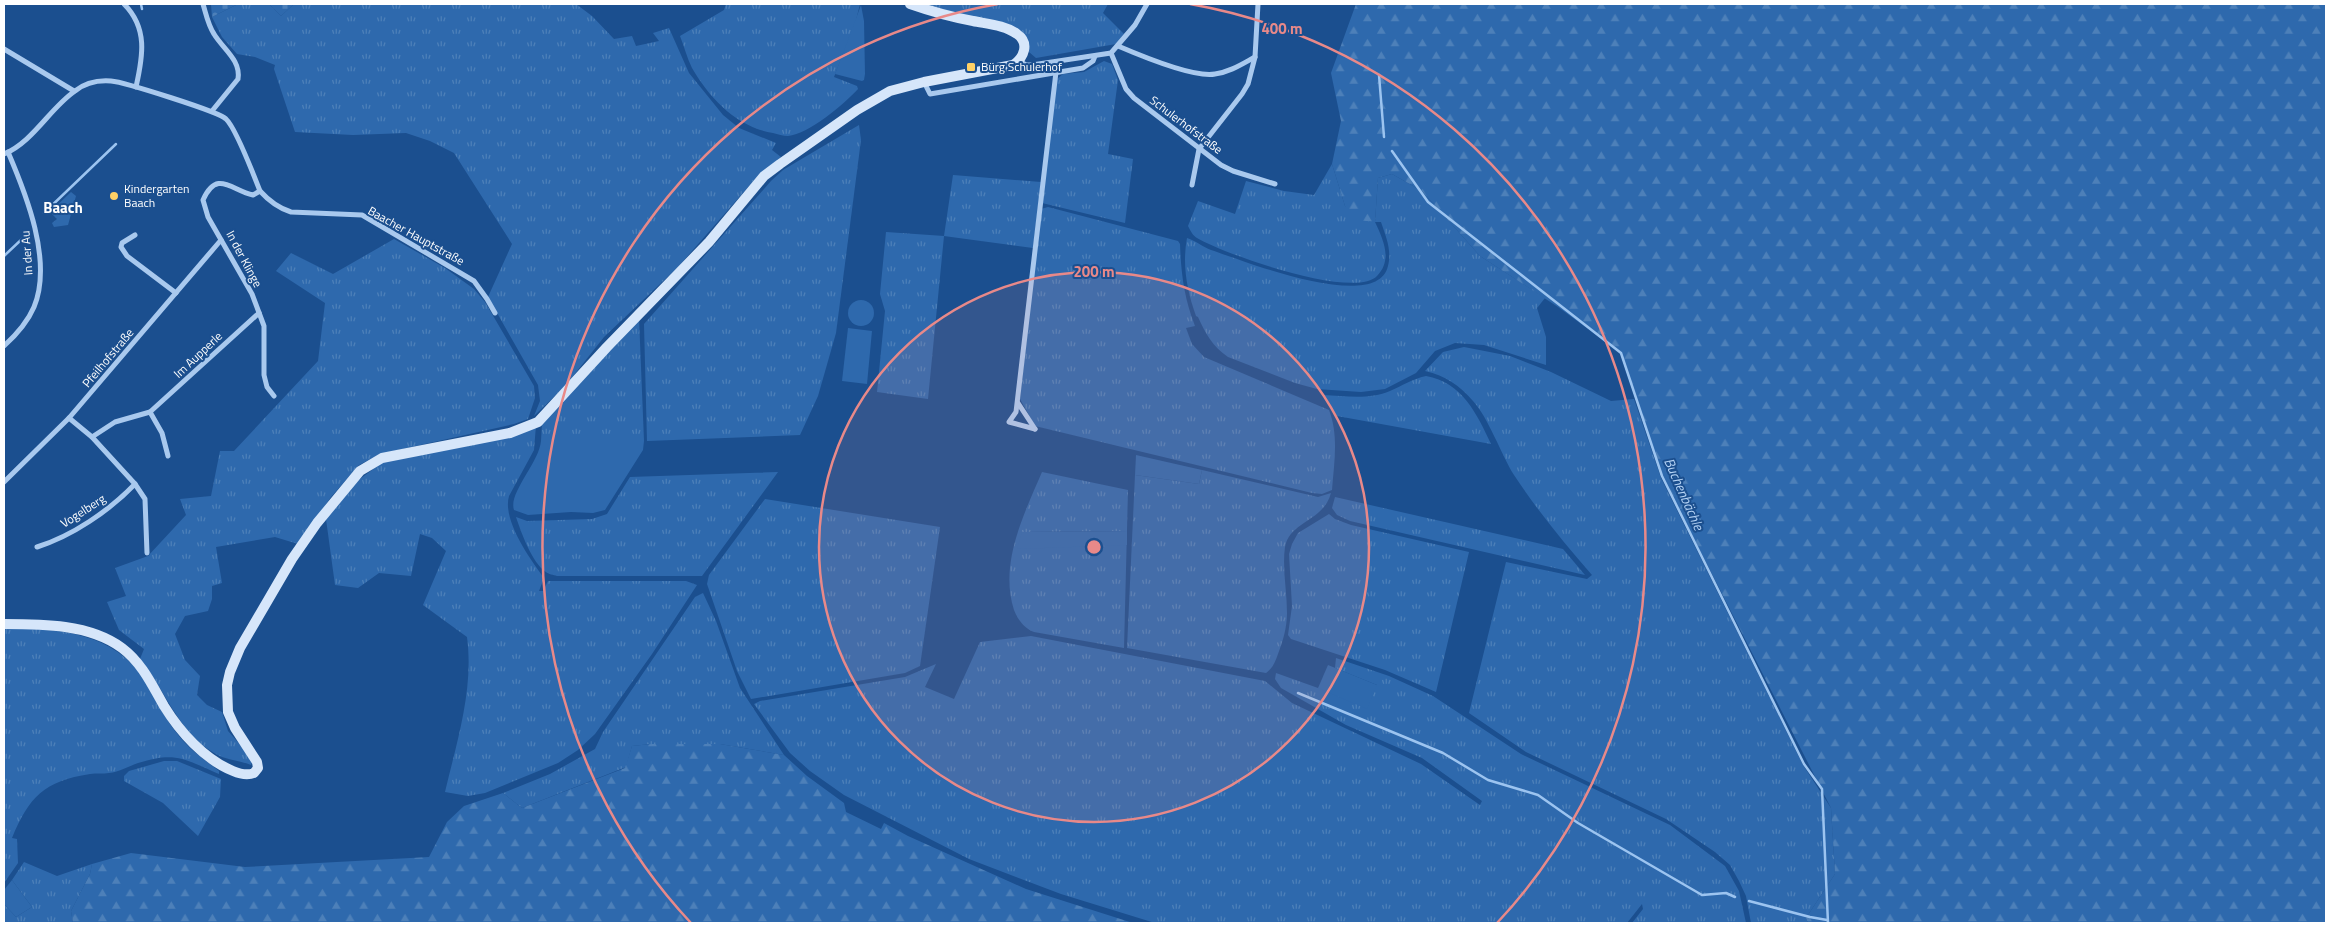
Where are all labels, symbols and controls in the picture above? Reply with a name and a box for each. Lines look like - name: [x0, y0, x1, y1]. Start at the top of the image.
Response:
- text: 400 m: [1261, 17, 1303, 40]
- place label: Bürg Schulerhof: [981, 57, 1062, 76]
- marker: Bürg Schulerhof: [965, 61, 977, 73]
- street label: Schulerhofstraße: [1146, 91, 1227, 158]
- place label: Kindergarten Baach: [124, 179, 189, 212]
- marker: Kindergarten Baach: [108, 190, 120, 202]
- district label: Baach: [43, 196, 83, 219]
- street label: Baacher Hauptstraße: [364, 201, 468, 270]
- street label: In der Klinge: [221, 227, 267, 291]
- street label: In der Au: [15, 230, 38, 276]
- text: 200 m: [1073, 260, 1115, 283]
- street label: Pfeilhofstraße: [77, 324, 138, 391]
- street label: Im Aupperle: [169, 327, 226, 382]
- water label: Buchenbächle: [1659, 454, 1710, 535]
- street label: Vogelberg: [56, 489, 109, 532]
- centre of rings: [1085, 538, 1103, 556]

